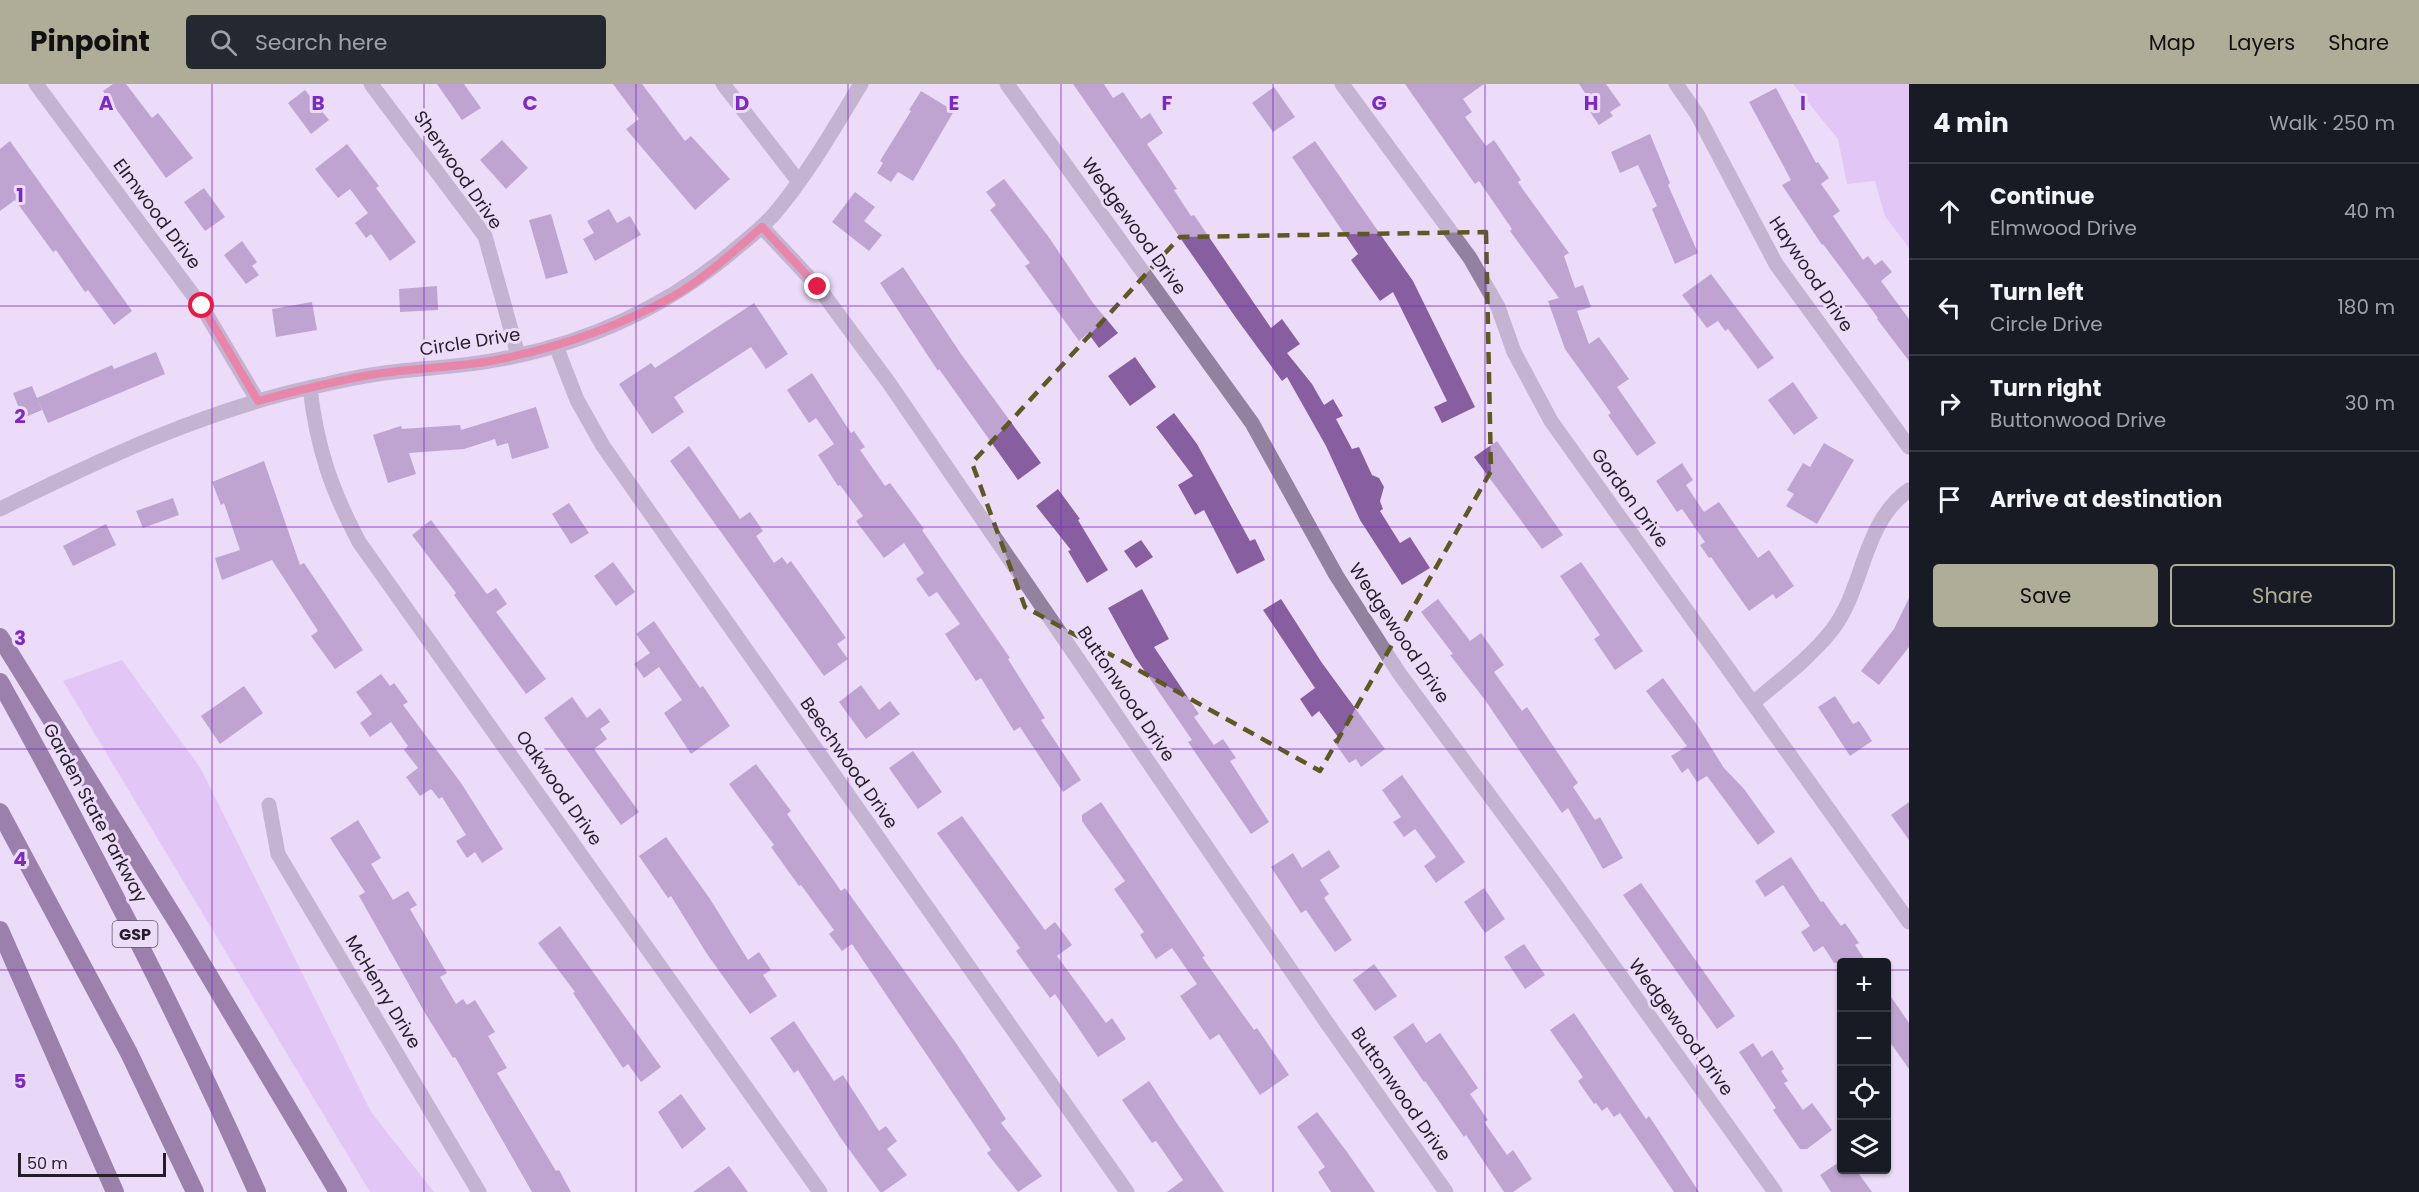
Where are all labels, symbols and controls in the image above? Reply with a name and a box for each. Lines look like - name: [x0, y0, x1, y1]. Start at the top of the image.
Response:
- search box: [186, 15, 606, 69]
- text: Pinpoint: [30, 22, 150, 61]
- icon: search: [207, 26, 240, 59]
- text: Search here: [255, 27, 387, 58]
- text: Map: [2149, 28, 2195, 57]
- text: Layers: [2228, 28, 2295, 57]
- text: Share: [2328, 28, 2389, 57]
- text: A: [99, 89, 114, 117]
- text: B: [311, 89, 325, 117]
- text: C: [522, 89, 538, 117]
- text: D: [735, 89, 749, 117]
- text: E: [949, 89, 959, 117]
- text: F: [1162, 89, 1173, 117]
- text: G: [1371, 89, 1387, 117]
- text: H: [1584, 89, 1598, 117]
- text: I: [1800, 89, 1806, 117]
- street label: Sherwood Drive: [408, 105, 509, 234]
- text: 4 min: [1933, 105, 2009, 141]
- text: Walk · 250 m: [2269, 109, 2395, 137]
- street label: Wedgewood Drive: [1076, 152, 1193, 299]
- street label: Elmwood Drive: [108, 153, 207, 274]
- text: 1: [16, 181, 24, 209]
- text: Continue: [1990, 181, 2094, 212]
- icon: ahead: [1933, 195, 1966, 228]
- text: 40 m: [2344, 197, 2395, 225]
- street label: Haywood Drive: [1763, 211, 1859, 337]
- text: Elmwood Drive: [1990, 214, 2137, 242]
- route end: [804, 273, 830, 299]
- text: Turn left: [1990, 277, 2084, 308]
- icon: left: [1933, 291, 1966, 324]
- route start: [188, 292, 214, 318]
- text: 180 m: [2337, 293, 2395, 321]
- text: Circle Drive: [1990, 310, 2103, 338]
- street label: Circle Drive: [418, 321, 522, 362]
- text: Turn right: [1990, 373, 2101, 404]
- icon: right: [1933, 387, 1966, 420]
- text: 30 m: [2345, 389, 2395, 417]
- text: 2: [14, 402, 26, 430]
- text: Buttonwood Drive: [1990, 406, 2166, 434]
- street label: Gordon Drive: [1586, 443, 1675, 553]
- icon: arrive: [1933, 483, 1966, 516]
- text: Arrive at destination: [1990, 484, 2222, 515]
- street label: Wedgewood Drive: [1343, 558, 1456, 708]
- button: Save: [1933, 564, 2158, 627]
- button: Share: [2170, 564, 2395, 627]
- street label: Buttonwood Drive: [1072, 621, 1181, 766]
- text: 3: [14, 624, 26, 652]
- street label: Beechwood Drive: [795, 692, 904, 834]
- street label: Garden State Parkway: [37, 719, 153, 907]
- street label: Oakwood Drive: [510, 725, 609, 850]
- text: 4: [13, 845, 27, 873]
- road number: GSP: [112, 921, 158, 947]
- street label: McHenry Drive: [340, 930, 427, 1053]
- street label: Wedgewood Drive: [1623, 953, 1740, 1100]
- map controls: [1837, 958, 1891, 1174]
- button: +: [1837, 958, 1891, 1012]
- button: −: [1837, 1012, 1891, 1066]
- street label: Buttonwood Drive: [1346, 1022, 1457, 1166]
- button: locate: [1837, 1066, 1891, 1120]
- text: 5: [14, 1067, 27, 1095]
- button: layers: [1837, 1120, 1891, 1174]
- scale bar: [18, 1150, 166, 1178]
- text: 50 m: [27, 1152, 68, 1175]

